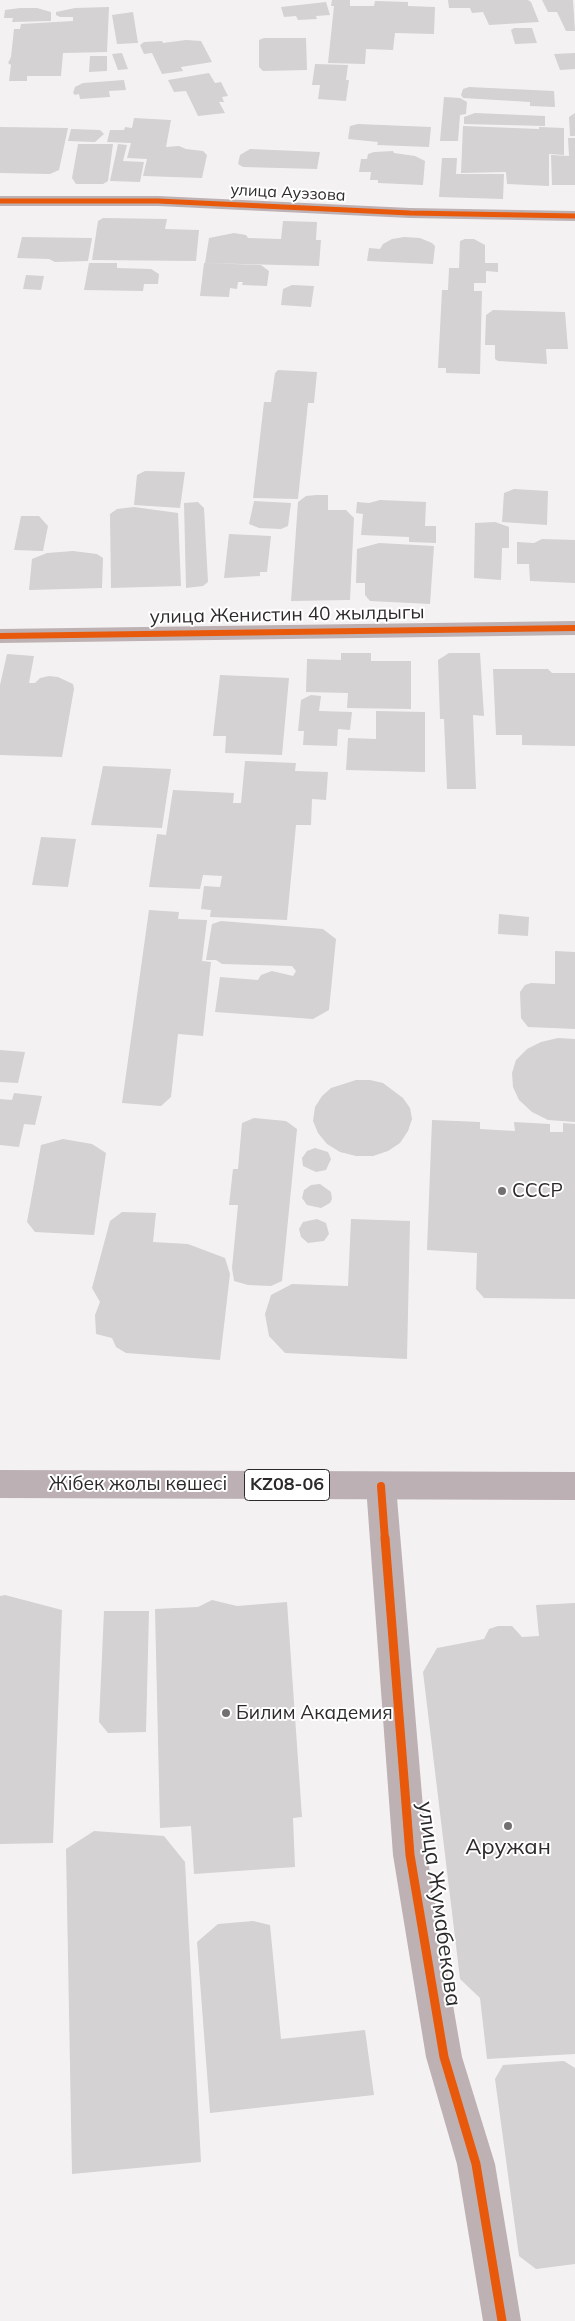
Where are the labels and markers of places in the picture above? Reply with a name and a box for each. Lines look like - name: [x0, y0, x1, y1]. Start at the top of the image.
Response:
- place label: СССР: [512, 1180, 563, 1202]
- marker: СССР: [496, 1185, 508, 1197]
- place label: Билим Академия: [236, 1702, 393, 1724]
- marker: Билим Академия: [220, 1707, 232, 1719]
- marker: Аружан: [502, 1820, 514, 1832]
- place label: Аружан: [465, 1834, 551, 1860]

